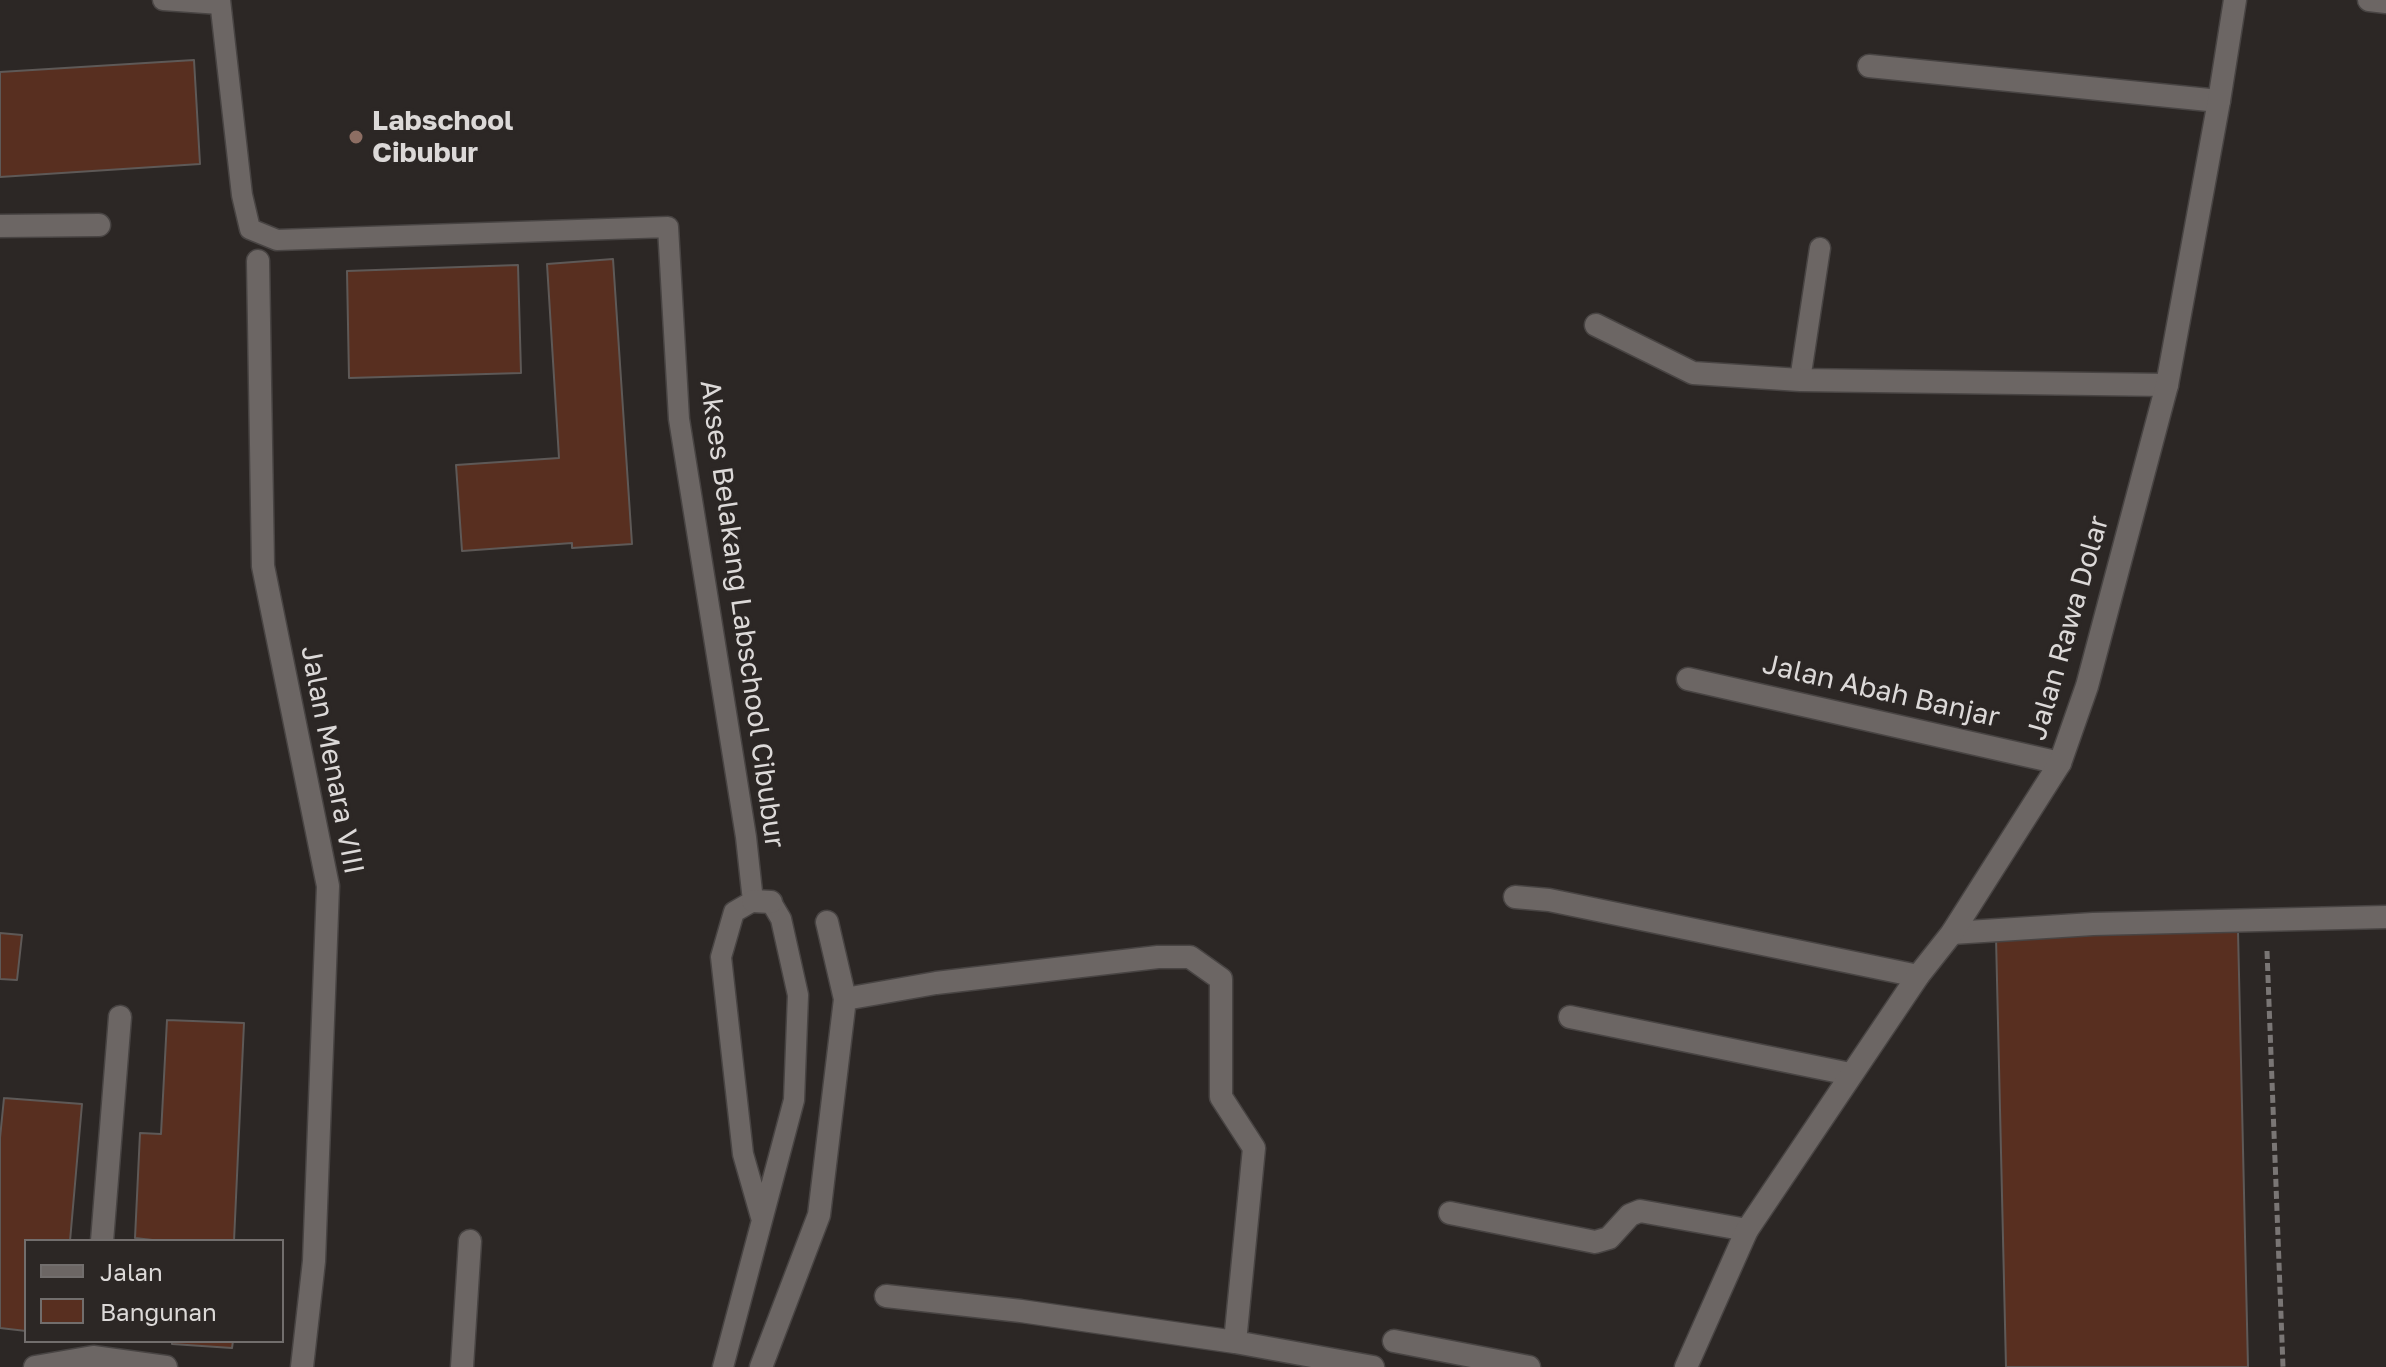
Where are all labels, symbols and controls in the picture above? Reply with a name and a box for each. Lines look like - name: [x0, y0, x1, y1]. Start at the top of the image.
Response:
- place label: Labschool Cibubur: [372, 104, 513, 170]
- marker: Labschool Cibubur: [347, 128, 365, 146]
- street label: Akses Belakang Labschool Cibubur: [693, 378, 791, 850]
- street label: Jalan Rawa Dolar: [2020, 512, 2116, 744]
- street label: Jalan Menara VIII: [293, 643, 371, 877]
- street label: Jalan Abah Banjar: [1759, 647, 2003, 735]
- legend: [24, 1239, 284, 1343]
- text: Jalan: [100, 1257, 163, 1286]
- text: Bangunan: [100, 1297, 217, 1326]

